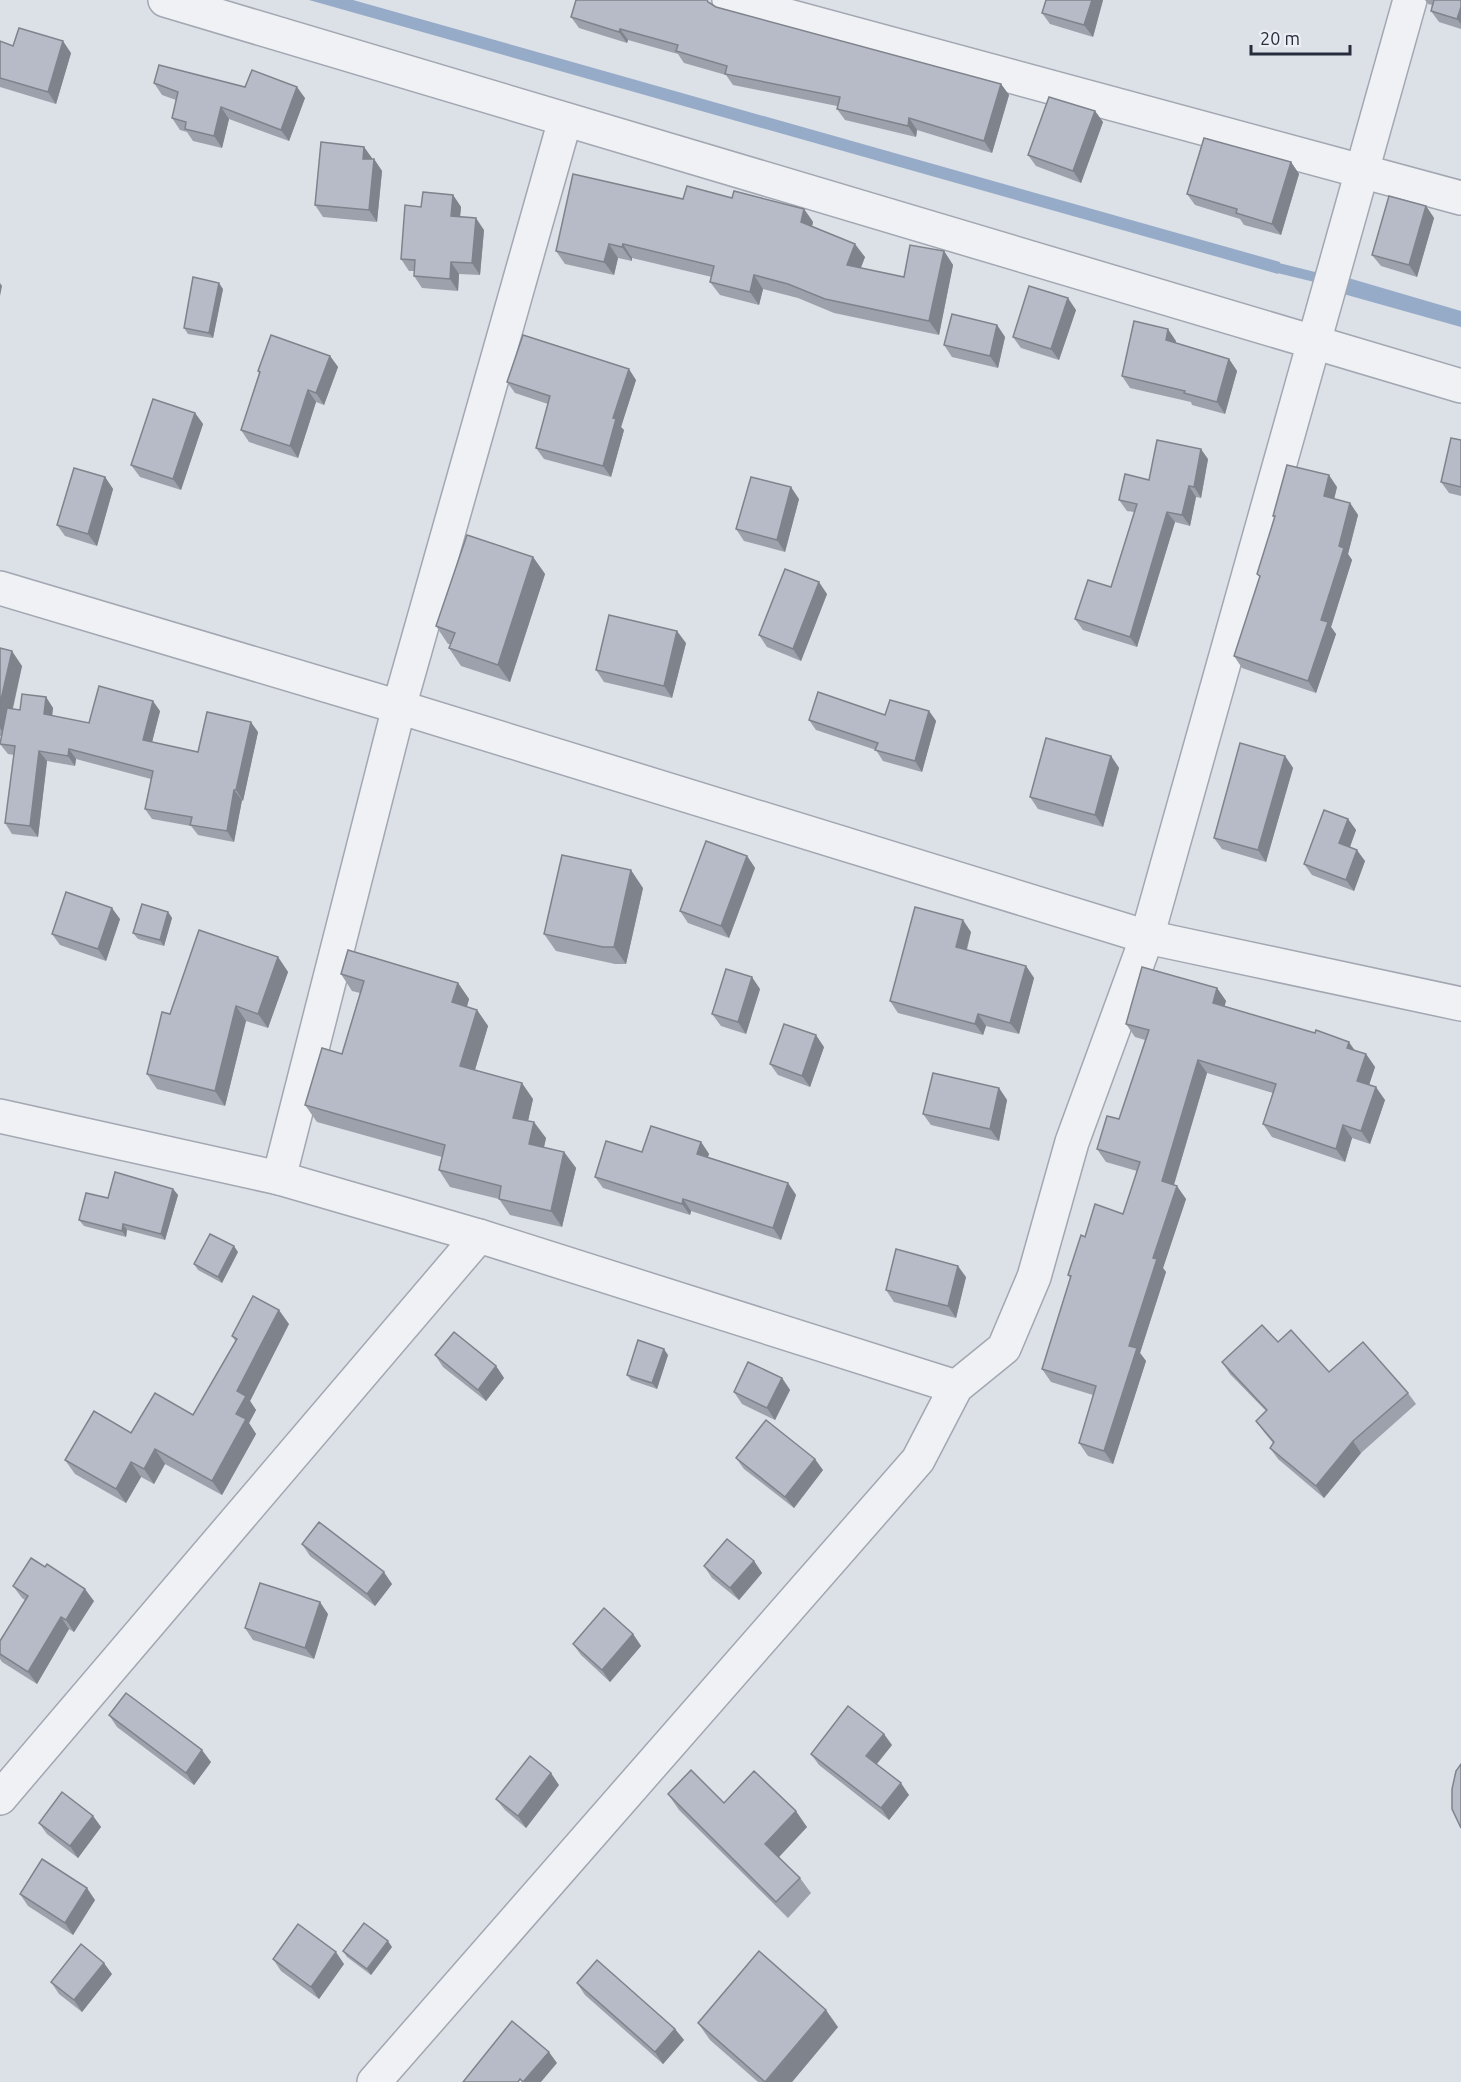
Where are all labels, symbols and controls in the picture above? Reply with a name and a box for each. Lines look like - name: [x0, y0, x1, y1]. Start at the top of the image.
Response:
- scale bar: [1251, 18, 1350, 56]
- text: 20 m: [1260, 28, 1300, 48]

